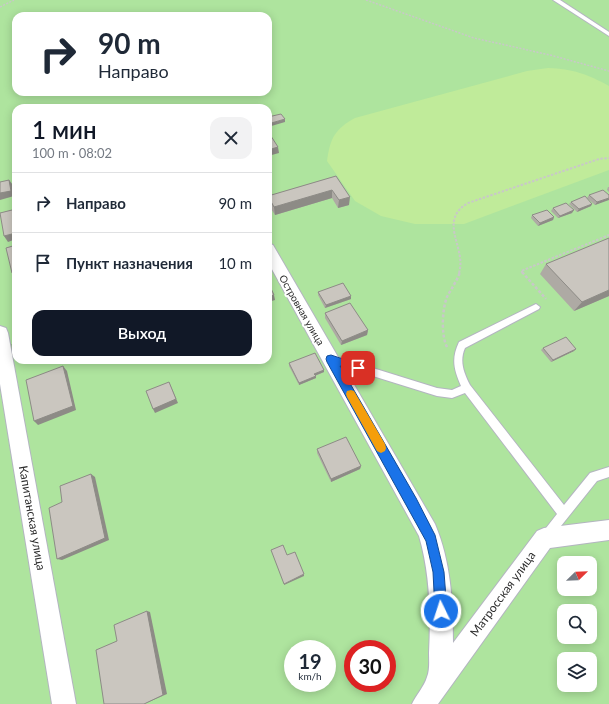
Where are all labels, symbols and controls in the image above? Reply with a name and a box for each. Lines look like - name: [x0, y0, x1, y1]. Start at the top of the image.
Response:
- text: 90 m: [98, 26, 161, 60]
- icon: right: [32, 28, 84, 80]
- text: Направо: [98, 60, 169, 82]
- text: 1 мин: [32, 115, 96, 144]
- button: close: [210, 117, 252, 159]
- text: 100 m · 08:02: [32, 145, 112, 161]
- icon: right: [32, 192, 54, 214]
- text: Направо: [66, 194, 126, 212]
- text: 90 m: [218, 194, 252, 212]
- icon: arrive: [32, 252, 54, 274]
- text: Пункт назначения: [66, 254, 193, 272]
- text: 10 m: [218, 254, 252, 272]
- street label: Островная улица: [277, 273, 327, 347]
- button: Выход: [32, 310, 252, 356]
- pin: [341, 351, 375, 385]
- icon: arrive: [347, 357, 369, 379]
- street label: Капитанская улица: [16, 464, 49, 571]
- street label: Матросская улица: [467, 548, 539, 639]
- north arrow: [557, 556, 597, 596]
- map controls: [557, 556, 597, 692]
- position arrow: [420, 590, 462, 632]
- button: search: [557, 604, 597, 644]
- speed limit sign: 30: [344, 640, 396, 692]
- text: 19: [298, 649, 322, 673]
- button: layers: [557, 652, 597, 692]
- text: km/h: [298, 670, 322, 682]

